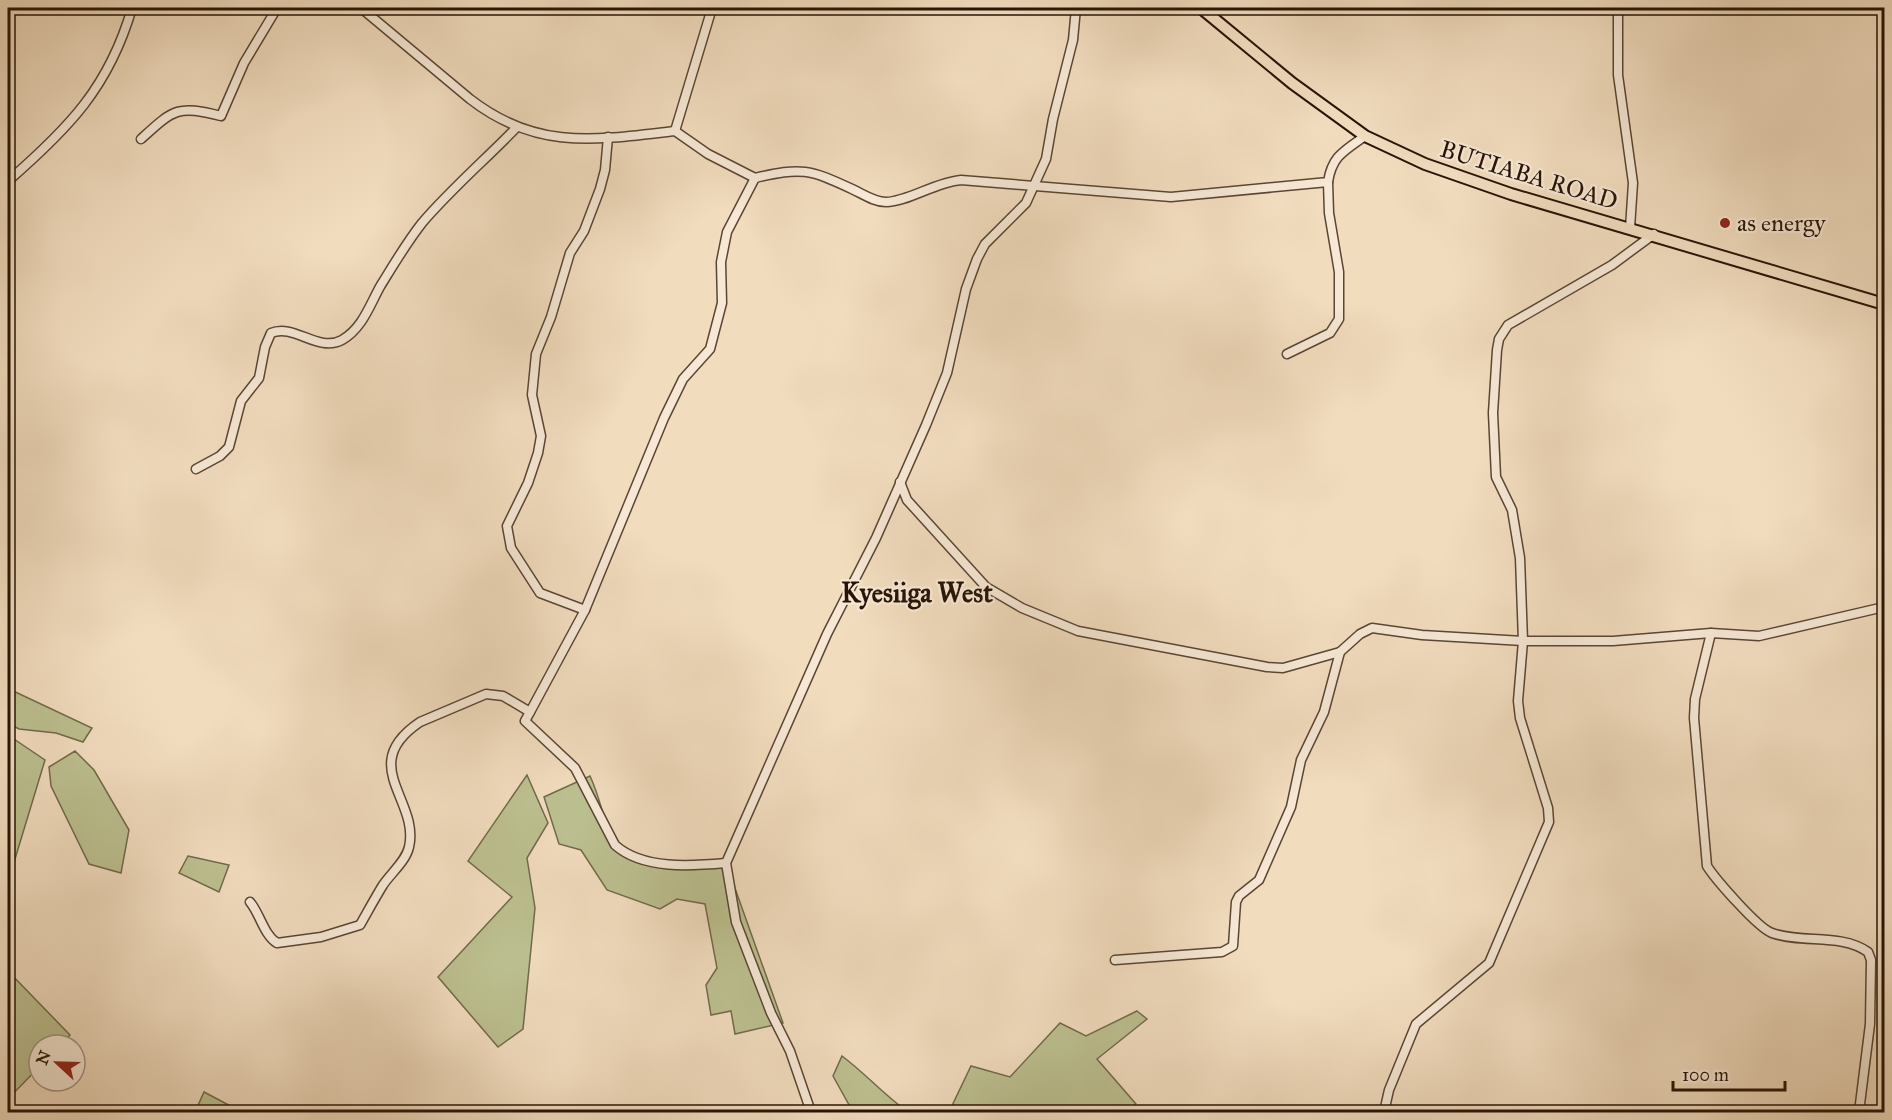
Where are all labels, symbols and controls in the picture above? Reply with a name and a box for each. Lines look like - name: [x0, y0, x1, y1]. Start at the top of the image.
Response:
- street label: BUTIABA ROAD: [1437, 134, 1621, 216]
- place label: as energy: [1737, 208, 1826, 238]
- marker: as energy: [1718, 216, 1732, 230]
- district label: Kyesiiga West: [841, 576, 993, 610]
- north arrow: [27, 1033, 87, 1093]
- text: N: [32, 1047, 55, 1067]
- scale bar: [1673, 1054, 1786, 1092]
- text: 100 m: [1682, 1064, 1729, 1086]

